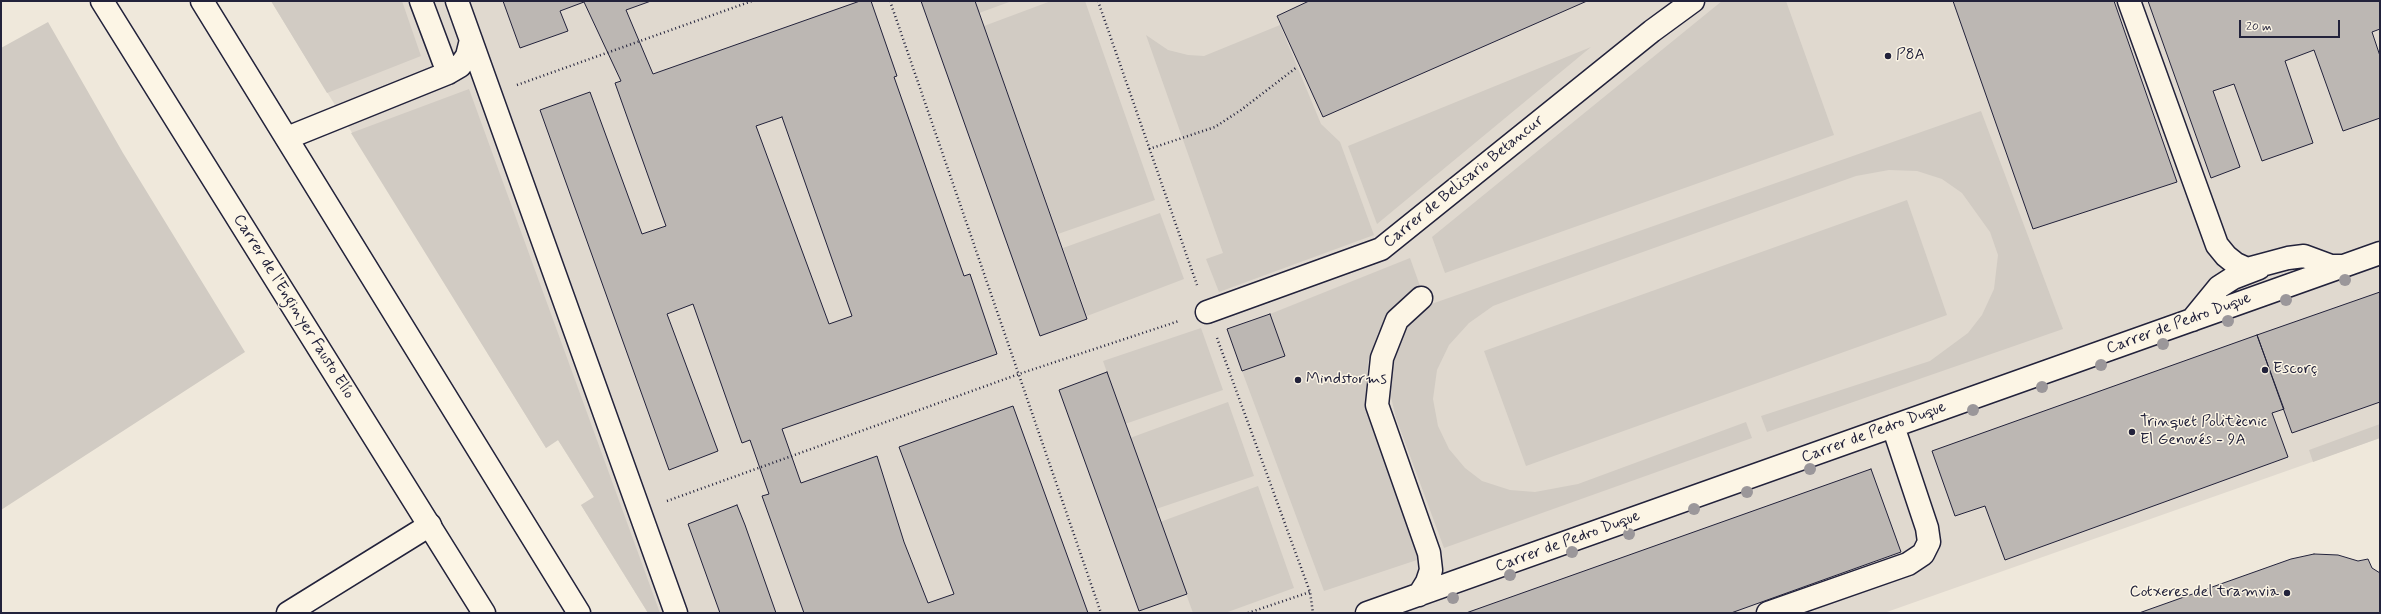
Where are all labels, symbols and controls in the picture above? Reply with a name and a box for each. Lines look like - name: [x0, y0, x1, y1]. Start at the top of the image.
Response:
- scale bar: [2241, 12, 2342, 38]
- text: 20 m: [2246, 19, 2272, 35]
- place label: P8A: [1896, 46, 1925, 66]
- marker: P8A: [1883, 51, 1893, 61]
- street label: Carrer de Belisario Betancur: [1380, 111, 1548, 253]
- street label: Carrer de l'Enginyer Fausto Elío: [228, 211, 358, 403]
- street label: Carrer de Pedro Duque: [2104, 289, 2254, 359]
- place label: Escorç: [2273, 360, 2317, 380]
- marker: Escorç: [2260, 365, 2270, 375]
- place label: Mindstorms: [1306, 370, 1387, 390]
- marker: Mindstorms: [1293, 375, 1303, 385]
- street label: Carrer de Pedro Duque: [1799, 398, 1949, 468]
- place label: Trinquet Politècnic El Genovés - 9A: [2140, 413, 2267, 451]
- marker: Trinquet Politècnic El Genovés - 9A: [2127, 427, 2137, 437]
- street label: Carrer de Pedro Duque: [1493, 507, 1643, 577]
- place label: Cotxeres del tramvia: [2129, 583, 2279, 603]
- marker: Cotxeres del tramvia: [2282, 588, 2292, 598]

